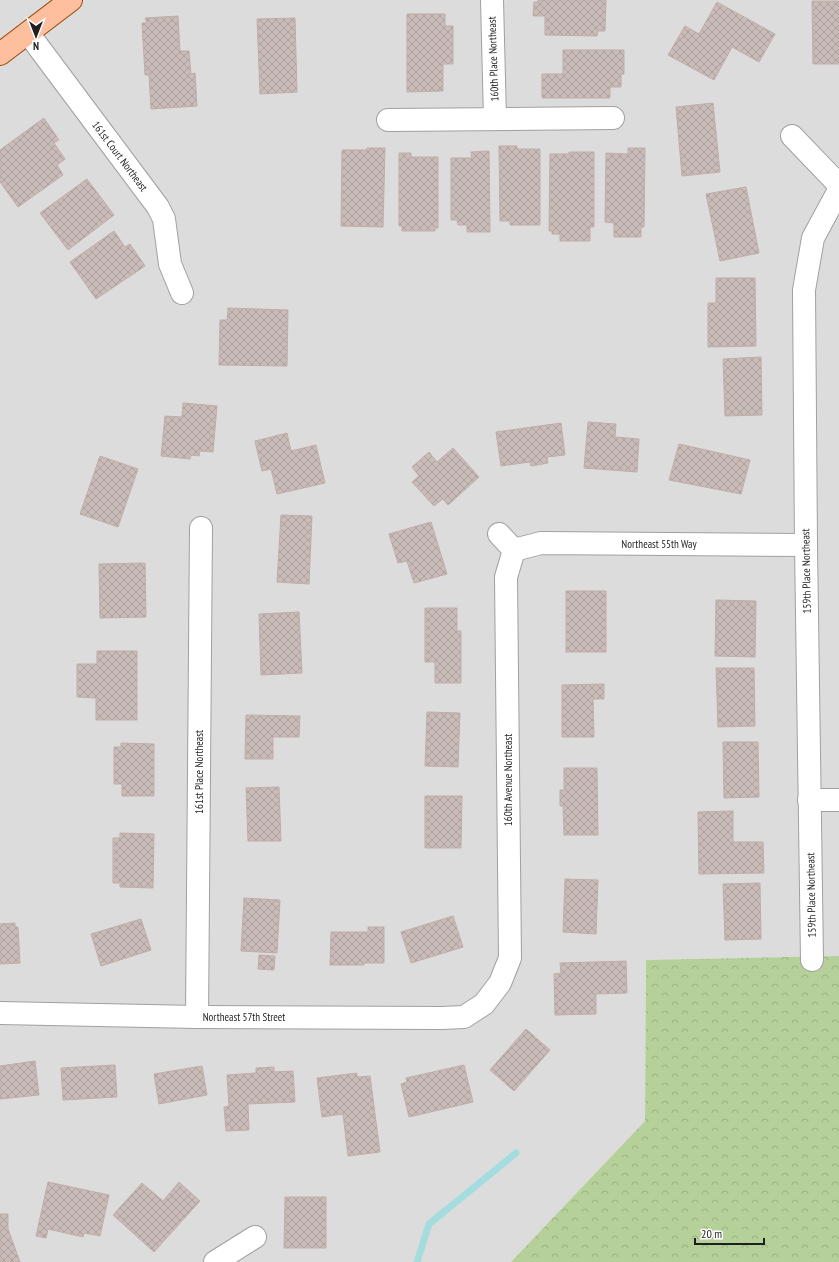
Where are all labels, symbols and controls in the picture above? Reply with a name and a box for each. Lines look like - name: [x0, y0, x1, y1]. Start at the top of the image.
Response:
- north arrow: [16, 16, 56, 56]
- street label: 160th Place Northeast: [485, 16, 501, 102]
- text: N: [33, 39, 39, 53]
- street label: 161st Court Northeast: [89, 118, 151, 194]
- street label: 159th Place Northeast: [798, 528, 814, 614]
- street label: Northeast 55th Way: [621, 537, 698, 551]
- street label: 161st Place Northeast: [192, 730, 206, 814]
- street label: 160th Avenue Northeast: [501, 734, 515, 826]
- street label: 159th Place Northeast: [803, 852, 819, 938]
- street label: Northeast 57th Street: [203, 1010, 285, 1024]
- scale bar: [695, 1220, 764, 1246]
- text: 20 m: [701, 1226, 722, 1241]

